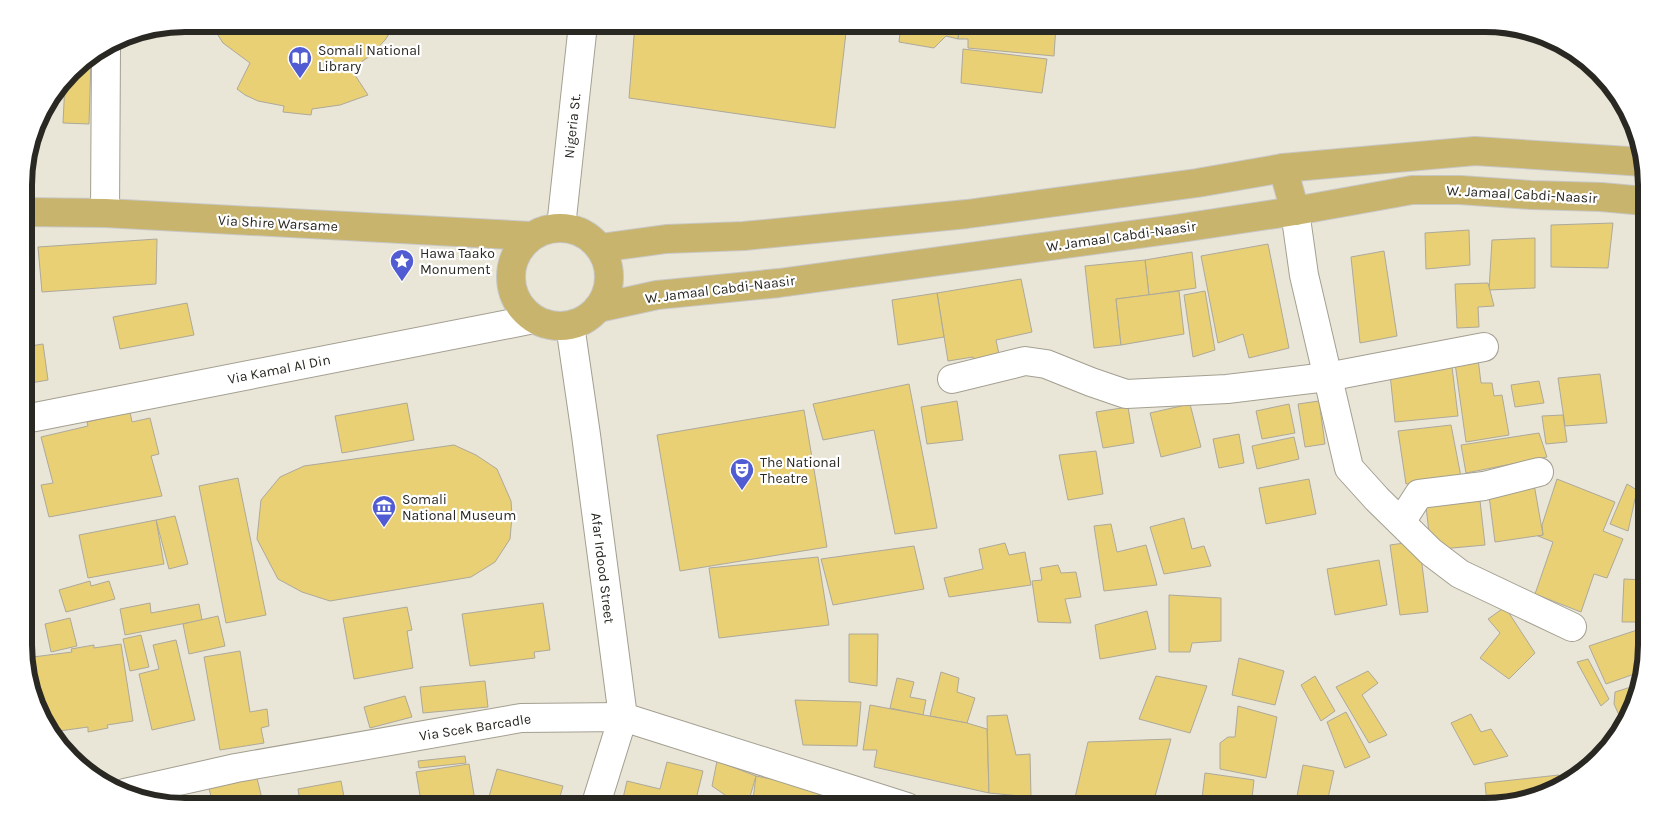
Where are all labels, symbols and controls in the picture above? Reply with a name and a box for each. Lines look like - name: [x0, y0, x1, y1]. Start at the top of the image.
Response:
- place label: Somali National Library: [318, 42, 421, 75]
- library icon: Somali National Library: [287, 45, 313, 79]
- street label: Nigeria St.: [561, 92, 584, 159]
- street label: W. Jamaal Cabdi-Naasir: [1446, 182, 1599, 207]
- street label: Via Shire Warsame: [218, 212, 338, 235]
- street label: W. Jamaal Cabdi-Naasir: [1045, 217, 1198, 255]
- place label: Hawa Taako Monument: [420, 245, 495, 278]
- place icon: Hawa Taako Monument: [389, 248, 415, 282]
- street label: W. Jamaal Cabdi-Naasir: [644, 272, 797, 307]
- street label: Via Kamal Al Din: [226, 351, 332, 388]
- place label: The National Theatre: [760, 454, 840, 487]
- theatre icon: The National Theatre: [729, 457, 755, 491]
- place label: Somali National Museum: [402, 491, 516, 524]
- museum icon: Somali National Museum: [371, 494, 397, 528]
- street label: Afar Irdood Street: [587, 512, 618, 624]
- street label: Via Scek Barcadle: [418, 710, 532, 745]

